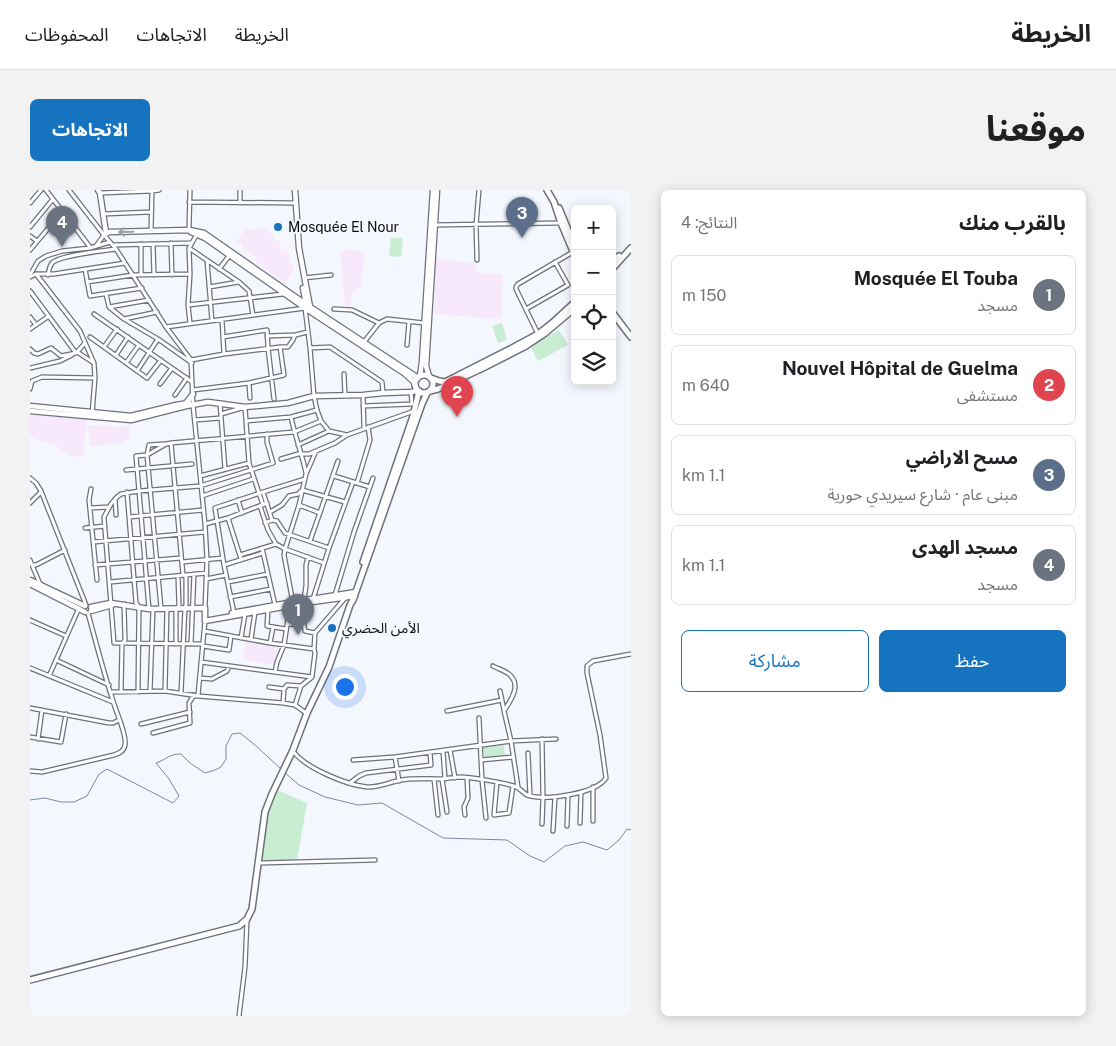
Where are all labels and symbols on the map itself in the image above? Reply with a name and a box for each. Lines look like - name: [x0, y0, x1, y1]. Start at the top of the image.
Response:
- pin: 3: [506, 197, 538, 238]
- pin: 4: [46, 206, 78, 247]
- place label: Mosquée El Nour: [288, 219, 399, 235]
- marker: Mosquée El Nour: [272, 221, 284, 233]
- one-way arrow: [119, 227, 135, 236]
- pin: 2: [441, 376, 473, 417]
- pin: 1: [282, 594, 314, 635]
- place label: الأمن الحضري: [342, 620, 420, 639]
- marker: الأمن الحضري: [326, 622, 338, 634]
- your location: [332, 674, 358, 700]

